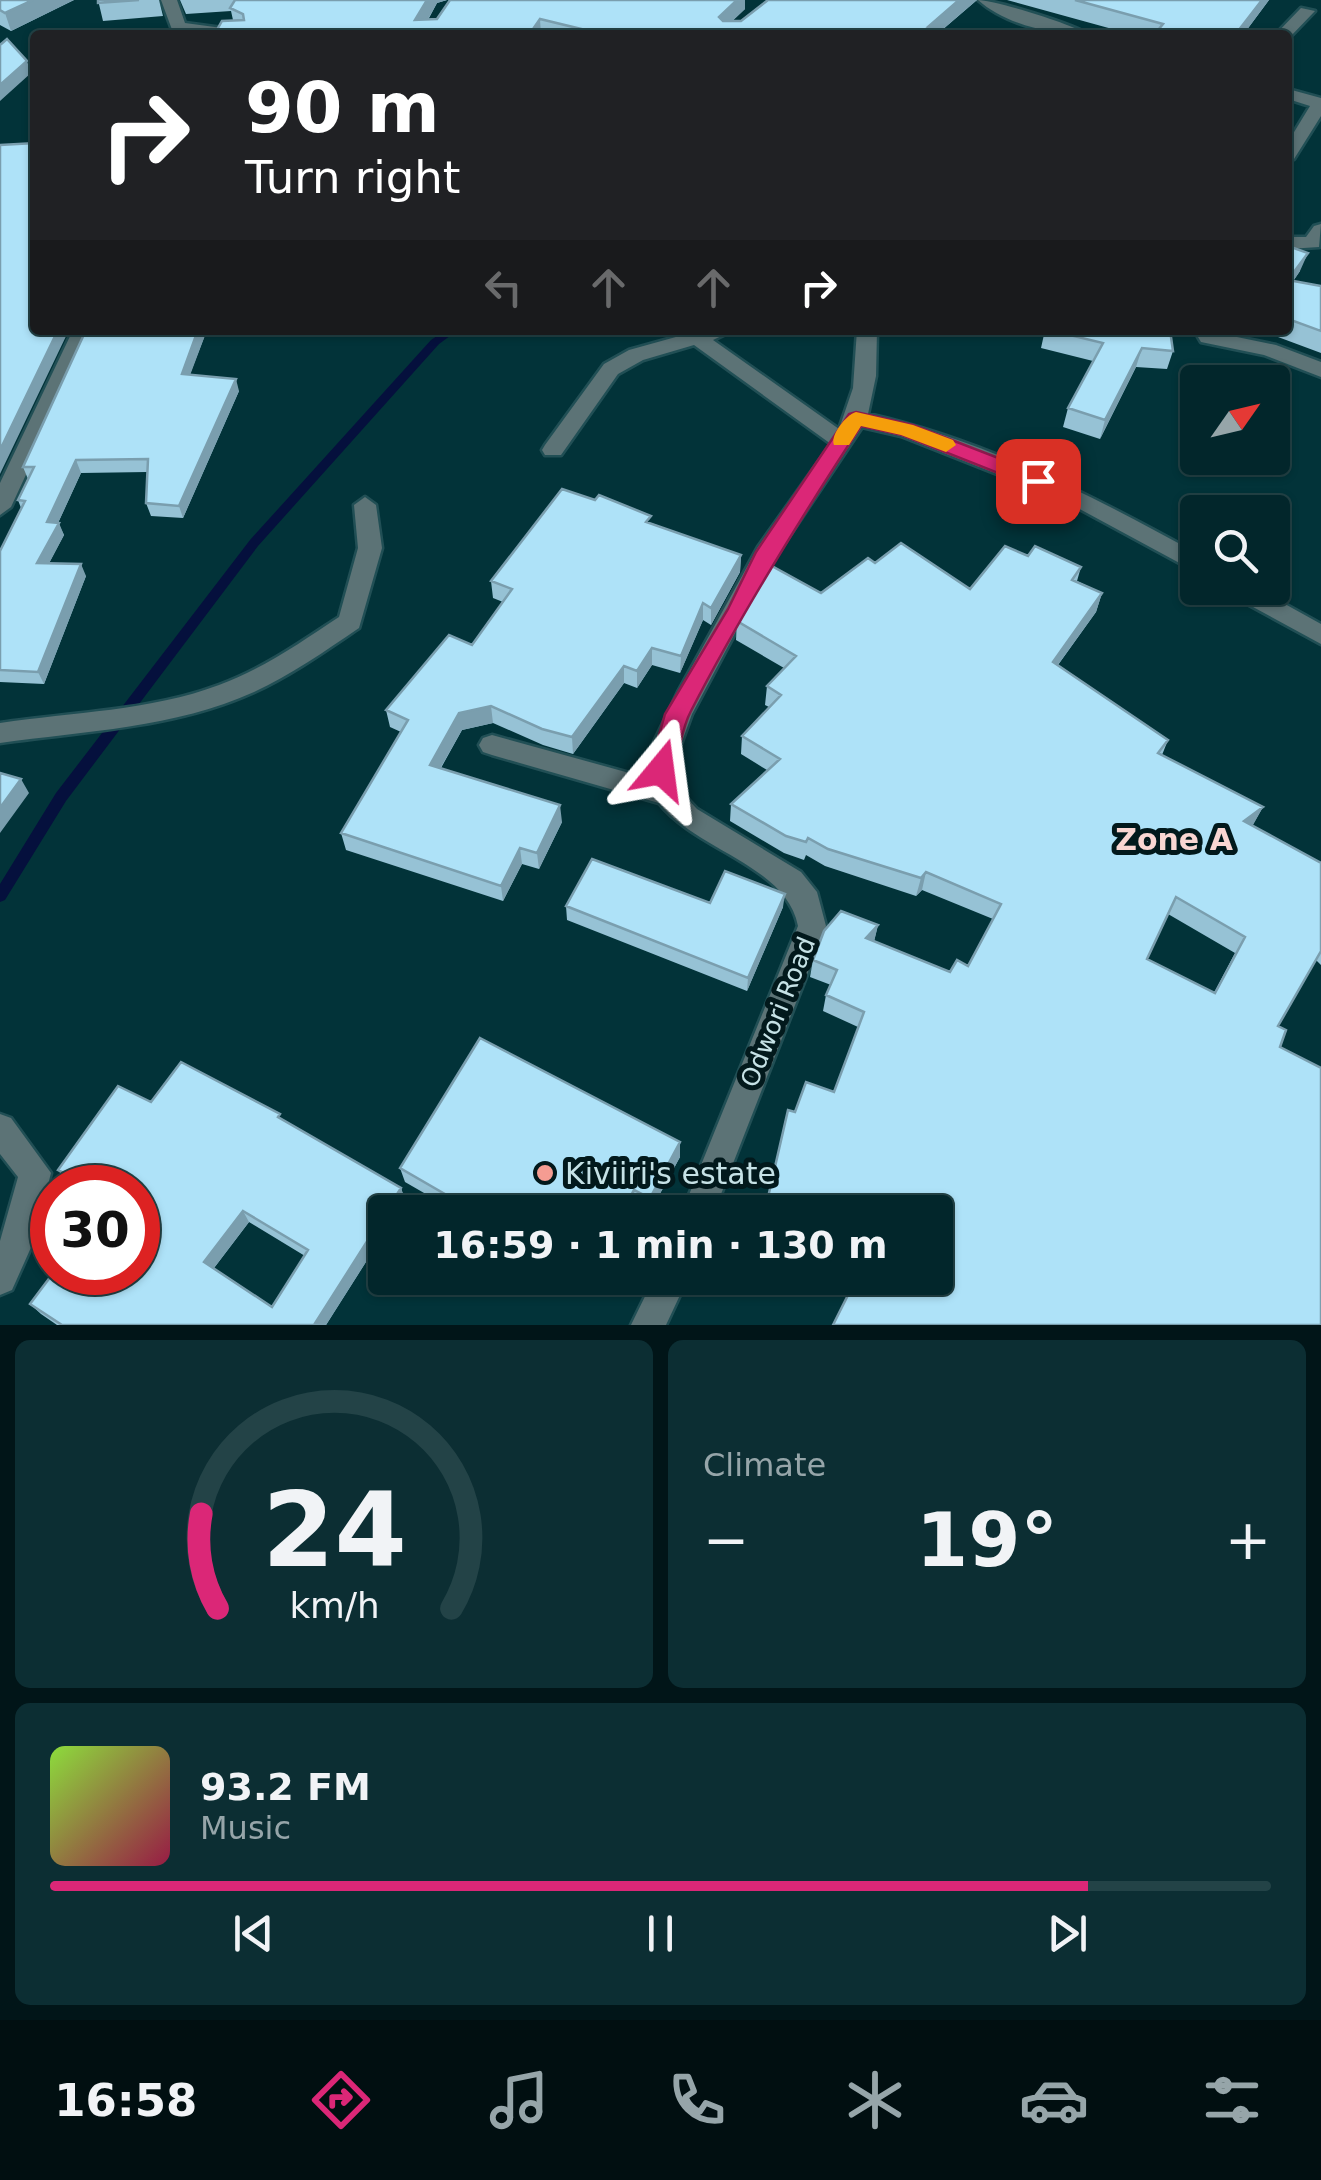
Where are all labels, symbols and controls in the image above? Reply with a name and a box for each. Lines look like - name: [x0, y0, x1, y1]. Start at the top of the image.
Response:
- text: 90 m: [245, 67, 440, 149]
- icon: right: [80, 70, 210, 200]
- text: Turn right: [245, 151, 460, 204]
- icon: left: [476, 260, 531, 315]
- icon: ahead: [581, 260, 636, 315]
- icon: ahead: [686, 260, 741, 315]
- icon: right: [791, 260, 846, 315]
- north arrow: [1180, 365, 1290, 475]
- map controls: [1180, 365, 1290, 605]
- pin: [996, 439, 1081, 524]
- icon: arrive: [1011, 454, 1066, 509]
- button: search: [1180, 495, 1290, 605]
- position arrow: [609, 718, 713, 822]
- district label: Zone A: [1115, 822, 1234, 857]
- street label: Odwori Road: [735, 933, 821, 1091]
- place label: Kiviiri's estate: [565, 1156, 776, 1191]
- marker: Kiviiri's estate: [534, 1162, 556, 1184]
- speed limit sign: 30: [30, 1165, 160, 1295]
- text: 16:59 · 1 min · 130 m: [433, 1223, 888, 1267]
- text: Climate: [703, 1446, 826, 1484]
- text: 24: [262, 1469, 406, 1591]
- text: 19°: [916, 1496, 1058, 1584]
- text: −: [703, 1508, 749, 1572]
- text: +: [1225, 1508, 1271, 1572]
- text: km/h: [289, 1585, 379, 1626]
- text: 93.2 FM: [200, 1765, 371, 1809]
- text: Music: [200, 1809, 291, 1847]
- icon: previous: [226, 1906, 281, 1961]
- icon: pause: [633, 1906, 688, 1961]
- icon: next: [1040, 1906, 1095, 1961]
- icon: directions: [306, 2065, 376, 2135]
- icon: music: [484, 2065, 554, 2135]
- icon: phone: [662, 2065, 732, 2135]
- icon: climate: [840, 2065, 910, 2135]
- icon: car: [1019, 2065, 1089, 2135]
- icon: filters: [1197, 2065, 1267, 2135]
- text: 16:58: [54, 2074, 197, 2127]

